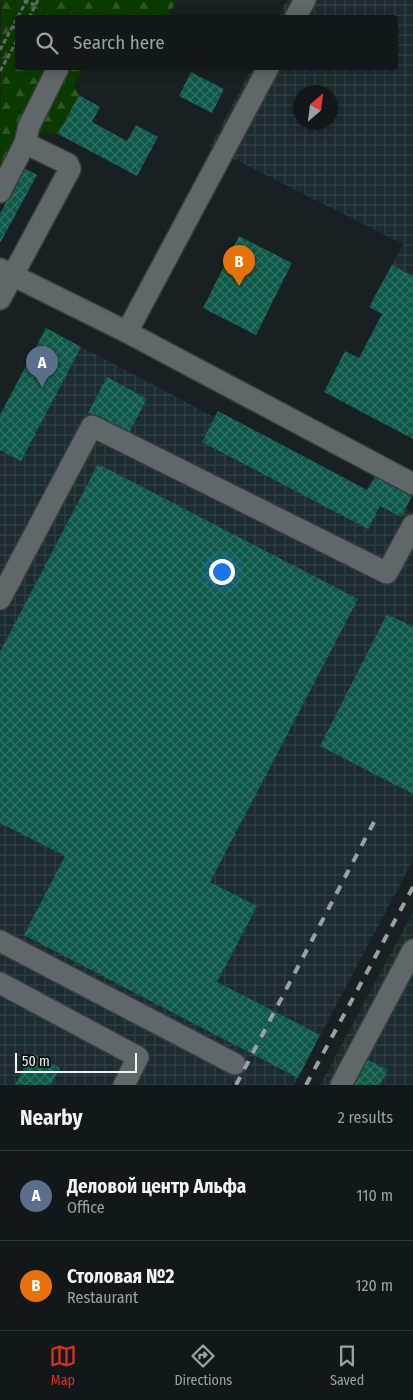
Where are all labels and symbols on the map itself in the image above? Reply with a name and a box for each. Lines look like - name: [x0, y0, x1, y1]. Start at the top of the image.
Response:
- north arrow: [293, 85, 338, 130]
- pin: B: [223, 245, 255, 286]
- pin: A: [26, 346, 58, 387]
- your location: [209, 559, 235, 585]
- scale bar: [15, 1050, 138, 1073]

